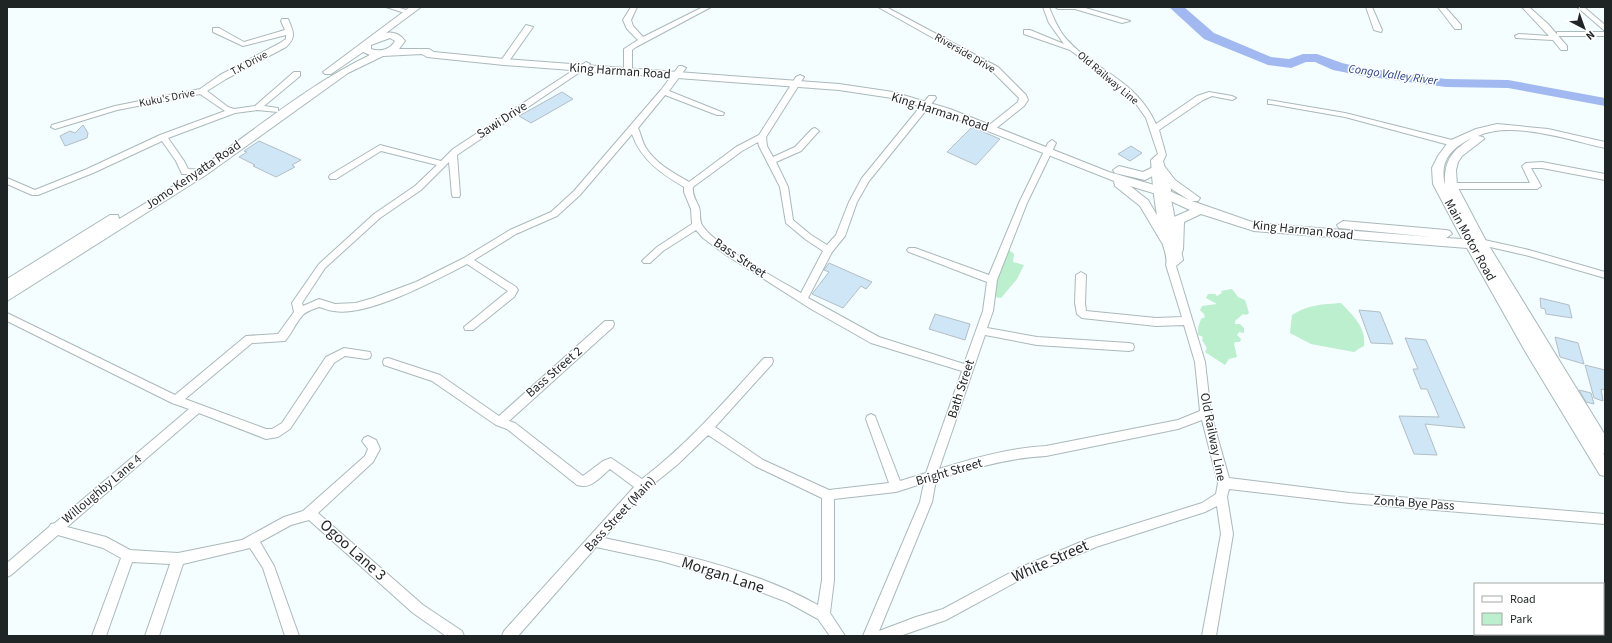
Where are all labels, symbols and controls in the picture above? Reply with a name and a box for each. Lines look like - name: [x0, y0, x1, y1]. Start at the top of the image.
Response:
- north arrow: [1564, 8, 1604, 48]
- text: N: [1583, 27, 1598, 43]
- street label: Riverside Drive: [932, 29, 999, 77]
- street label: T.K Drive: [228, 47, 271, 79]
- street label: Old Railway Line: [1074, 48, 1142, 108]
- street label: King Harman Road: [569, 58, 671, 84]
- water label: Congo Valley River: [1347, 60, 1440, 90]
- street label: Kuku's Drive: [138, 85, 197, 111]
- street label: King Harman Road: [889, 88, 991, 136]
- street label: Sawi Drive: [473, 97, 531, 143]
- street label: Jomo Kenyatta Road: [141, 136, 245, 214]
- street label: Main Motor Road: [1440, 196, 1500, 284]
- street label: King Harman Road: [1252, 216, 1354, 244]
- street label: Bass Street: [710, 234, 771, 283]
- street label: Bass Street 2: [522, 342, 586, 402]
- street label: Bath Street: [943, 357, 979, 421]
- street label: Old Railway Line: [1196, 391, 1230, 483]
- street label: Willoughby Lane 4: [58, 450, 146, 528]
- street label: Bright Street: [914, 454, 985, 490]
- street label: Bass Street (Main): [580, 472, 660, 556]
- street label: Zonta Bye Pass: [1373, 491, 1456, 515]
- street label: Ogoo Lane 3: [315, 514, 391, 586]
- street label: White Street: [1008, 534, 1092, 588]
- street label: Morgan Lane: [679, 551, 767, 599]
- legend: [1474, 583, 1604, 635]
- text: Road: [1510, 591, 1536, 608]
- text: Park: [1510, 611, 1532, 628]

